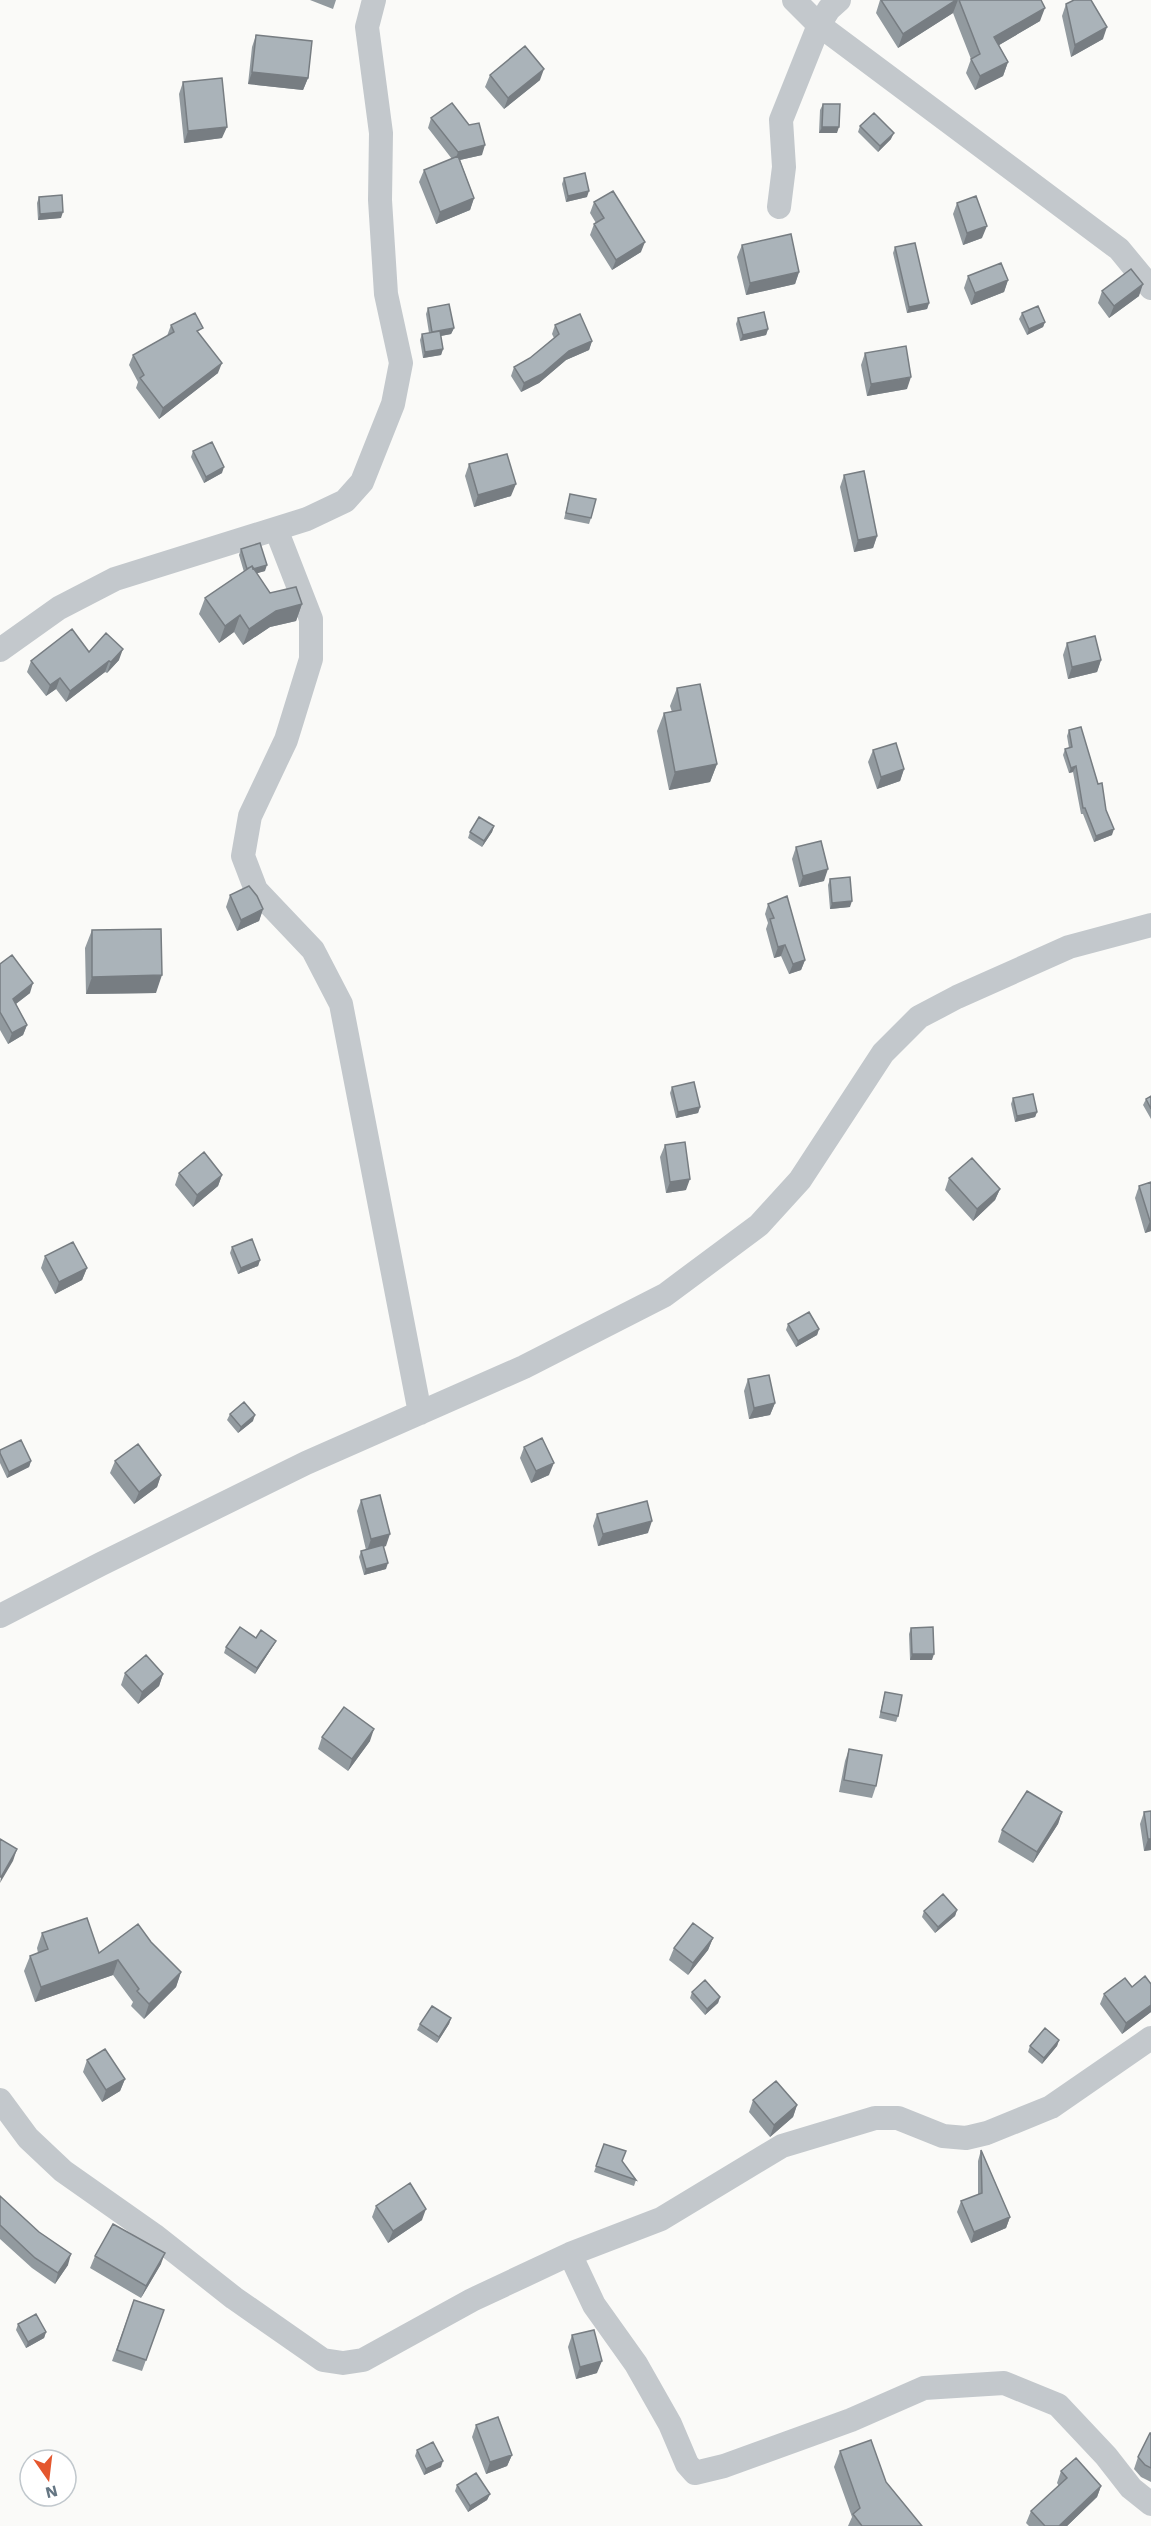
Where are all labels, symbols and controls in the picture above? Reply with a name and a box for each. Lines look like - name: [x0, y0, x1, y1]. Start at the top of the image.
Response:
- north arrow: [18, 2448, 78, 2508]
- text: N: [43, 2481, 60, 2503]

